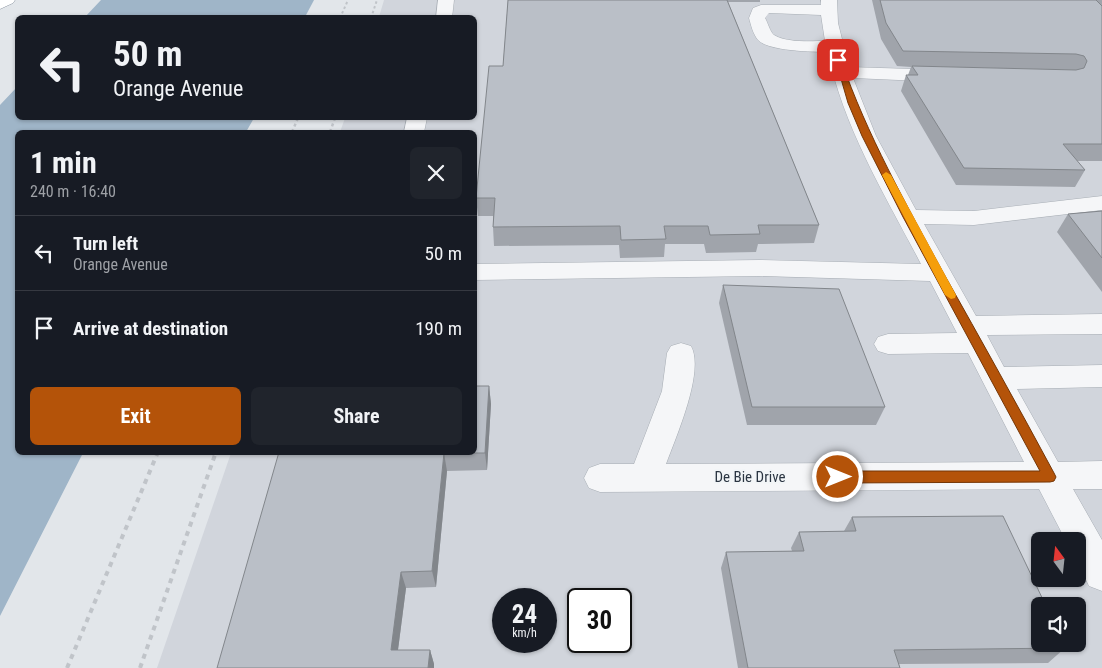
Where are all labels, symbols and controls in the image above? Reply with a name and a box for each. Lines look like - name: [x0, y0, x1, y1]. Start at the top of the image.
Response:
- text: 50 m: [113, 34, 182, 75]
- icon: left: [30, 35, 95, 100]
- pin: [817, 39, 859, 81]
- icon: arrive: [824, 46, 852, 74]
- text: Orange Avenue: [113, 76, 243, 101]
- text: 1 min: [30, 145, 97, 180]
- button: close: [410, 147, 462, 199]
- text: 240 m · 16:40: [30, 182, 116, 201]
- text: Turn left: [73, 232, 138, 255]
- icon: left: [30, 239, 58, 267]
- text: 50 m: [425, 242, 462, 265]
- text: Orange Avenue: [73, 255, 168, 274]
- icon: arrive: [30, 314, 58, 342]
- text: Arrive at destination: [73, 317, 228, 340]
- text: 190 m: [415, 317, 462, 340]
- button: Exit: [30, 387, 241, 445]
- button: Share: [251, 387, 462, 445]
- position arrow: [811, 450, 863, 502]
- street label: De Bie Drive: [714, 468, 786, 486]
- north arrow: [1031, 532, 1086, 588]
- map controls: [1031, 532, 1086, 652]
- speed limit sign: 30: [567, 588, 632, 653]
- button: sound: [1031, 597, 1086, 652]
- text: 24: [512, 600, 537, 629]
- text: km/h: [512, 626, 537, 640]

